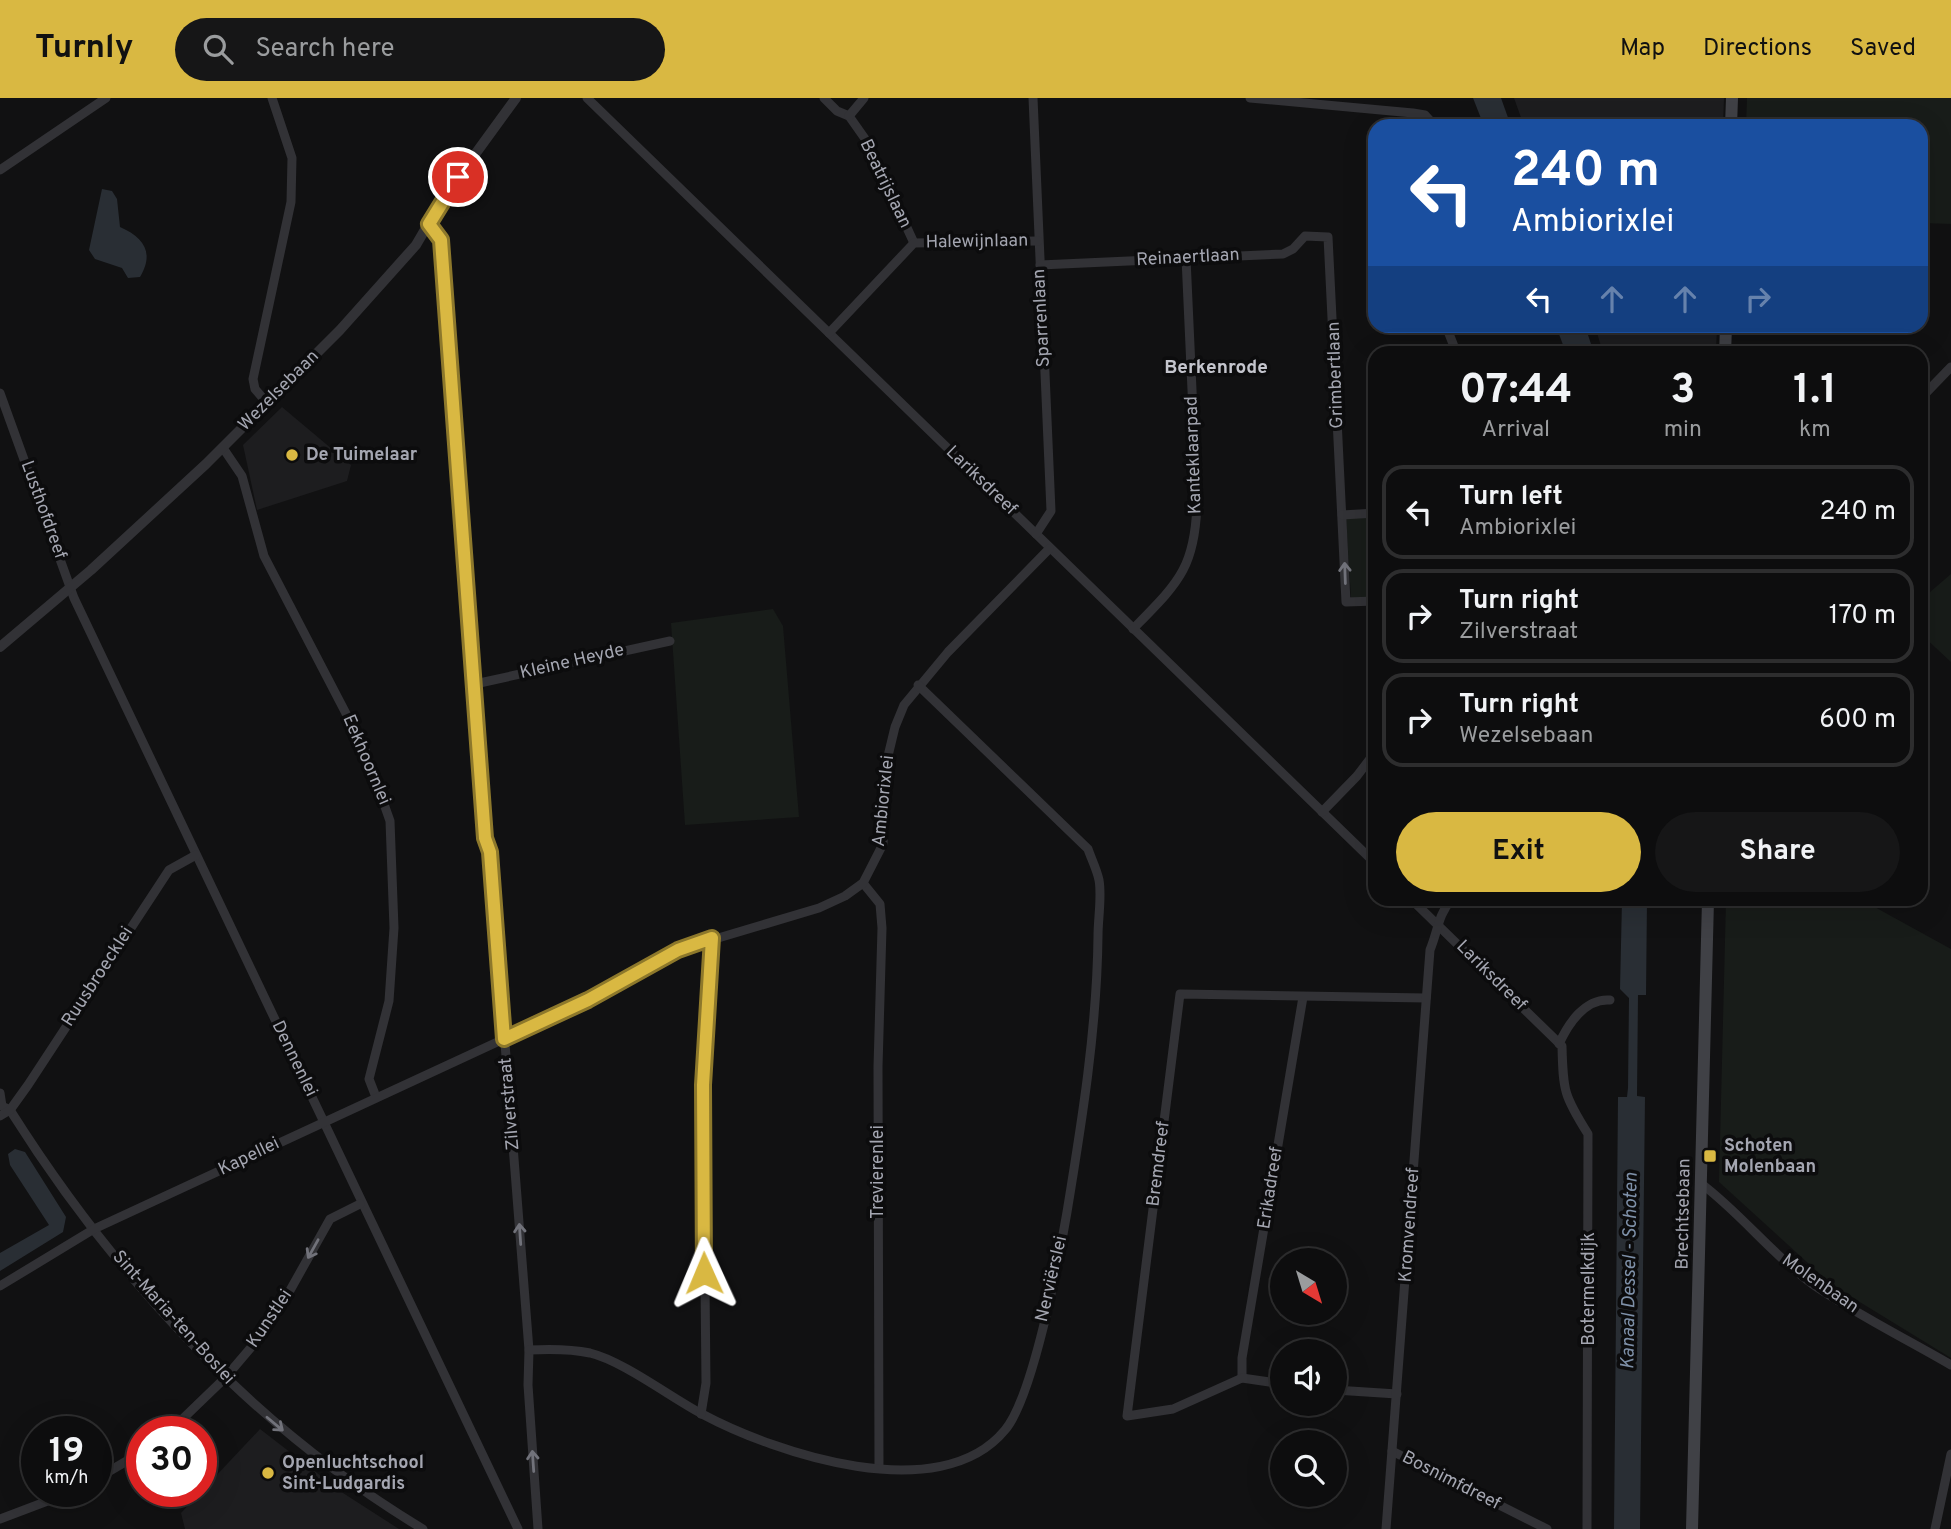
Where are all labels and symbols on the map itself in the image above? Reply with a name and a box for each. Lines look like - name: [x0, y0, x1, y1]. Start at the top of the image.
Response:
- street label: Beatrijslaan: [854, 136, 916, 232]
- pin: [428, 147, 488, 207]
- street label: Halewijnlaan: [926, 230, 1028, 254]
- street label: Reinaertlaan: [1136, 244, 1240, 272]
- street label: Sparrenlaan: [1028, 268, 1056, 368]
- street label: Grimbertlaan: [1323, 321, 1349, 429]
- street label: Wezelsebaan: [234, 346, 324, 436]
- district label: Berkenrode: [1164, 356, 1268, 380]
- street label: Kanteklaarpad: [1180, 396, 1208, 514]
- street label: Lariksdreef: [940, 441, 1022, 521]
- place label: De Tuimelaar: [306, 444, 418, 467]
- marker: De Tuimelaar: [284, 447, 300, 463]
- street label: Lusthofdreef: [15, 458, 71, 562]
- one-way arrow: [1338, 562, 1351, 585]
- street label: Kleine Heyde: [518, 639, 626, 685]
- street label: Eekhoornlei: [337, 711, 395, 809]
- street label: Ambiorixlei: [868, 754, 900, 848]
- street label: Ruusbroecklei: [57, 923, 139, 1031]
- street label: Lariksdreef: [1451, 936, 1531, 1016]
- street label: Dennenlei: [266, 1017, 322, 1101]
- street label: Zilverstraat: [494, 1056, 526, 1152]
- street label: Bremdreef: [1142, 1120, 1176, 1208]
- street label: Trevierenlei: [867, 1125, 890, 1219]
- street label: Kapellei: [215, 1132, 283, 1182]
- place label: Schoten Molenbaan: [1724, 1135, 1816, 1179]
- street label: Erikadreef: [1253, 1145, 1289, 1231]
- marker: Schoten Molenbaan: [1702, 1148, 1718, 1164]
- street label: Brechtsebaan: [1672, 1158, 1696, 1270]
- street label: Kromvendreef: [1395, 1167, 1425, 1283]
- water label: Kanaal Dessel - Schoten: [1616, 1172, 1644, 1370]
- one-way arrow: [513, 1223, 526, 1246]
- street label: Botermelkdijk: [1578, 1232, 1601, 1346]
- street label: Nerviërslei: [1031, 1234, 1073, 1324]
- position arrow: [667, 1236, 741, 1310]
- one-way arrow: [306, 1238, 320, 1258]
- street label: Sint-Maria-ten-Boslei: [107, 1246, 239, 1390]
- north arrow: [1270, 1248, 1348, 1325]
- street label: Molenbaan: [1777, 1249, 1863, 1319]
- street label: Kunstlei: [242, 1285, 298, 1353]
- speed limit sign: 30: [126, 1416, 217, 1507]
- one-way arrow: [266, 1417, 284, 1432]
- street label: Bosnimfdreef: [1398, 1446, 1504, 1516]
- one-way arrow: [526, 1450, 539, 1473]
- place label: Openluchtschool Sint-Ludgardis: [282, 1452, 424, 1496]
- marker: Openluchtschool Sint-Ludgardis: [260, 1465, 276, 1481]

